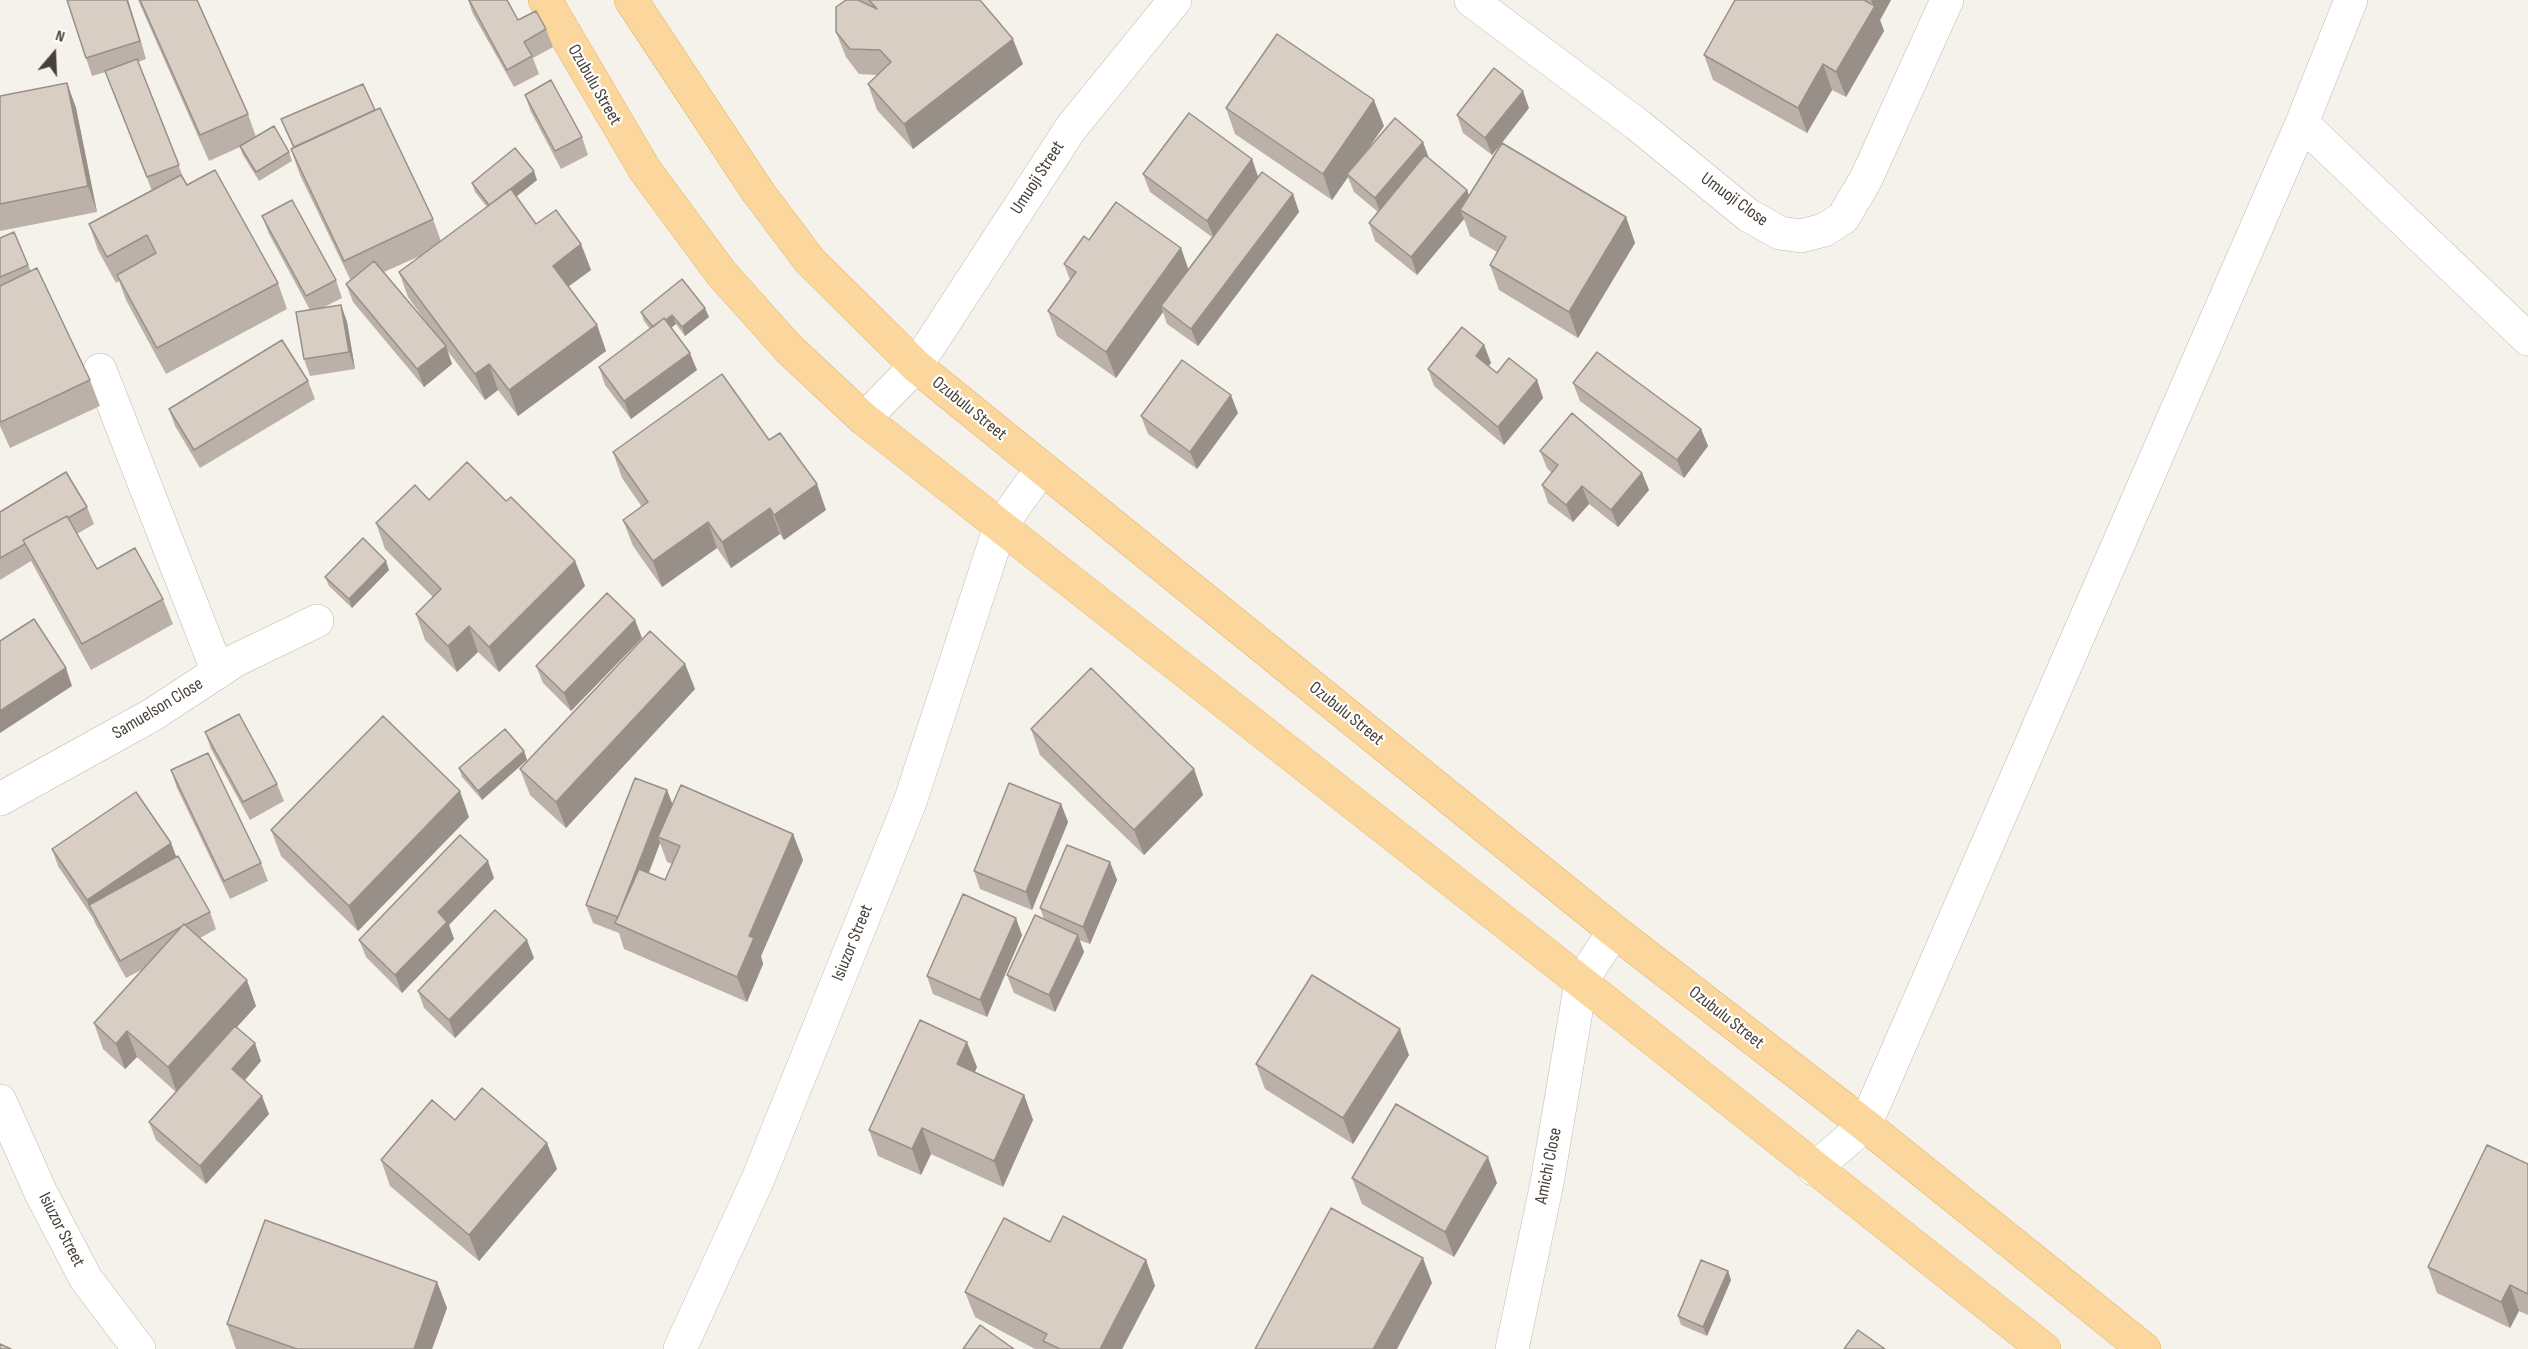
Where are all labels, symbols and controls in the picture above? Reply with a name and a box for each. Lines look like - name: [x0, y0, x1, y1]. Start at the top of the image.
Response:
- north arrow: [24, 24, 84, 84]
- text: N: [53, 26, 67, 47]
- street label: Ozubulu Street: [562, 41, 626, 129]
- street label: Umuoji Street: [1006, 137, 1070, 219]
- street label: Umuoji Close: [1696, 168, 1772, 232]
- street label: Ozubulu Street: [927, 372, 1011, 446]
- street label: Samuelson Close: [109, 673, 207, 745]
- street label: Ozubulu Street: [1304, 677, 1388, 751]
- street label: Isiuzor Street: [828, 902, 878, 984]
- street label: Ozubulu Street: [1684, 982, 1768, 1054]
- street label: Amichi Close: [1531, 1126, 1567, 1206]
- street label: Isiuzor Street: [33, 1189, 89, 1271]

